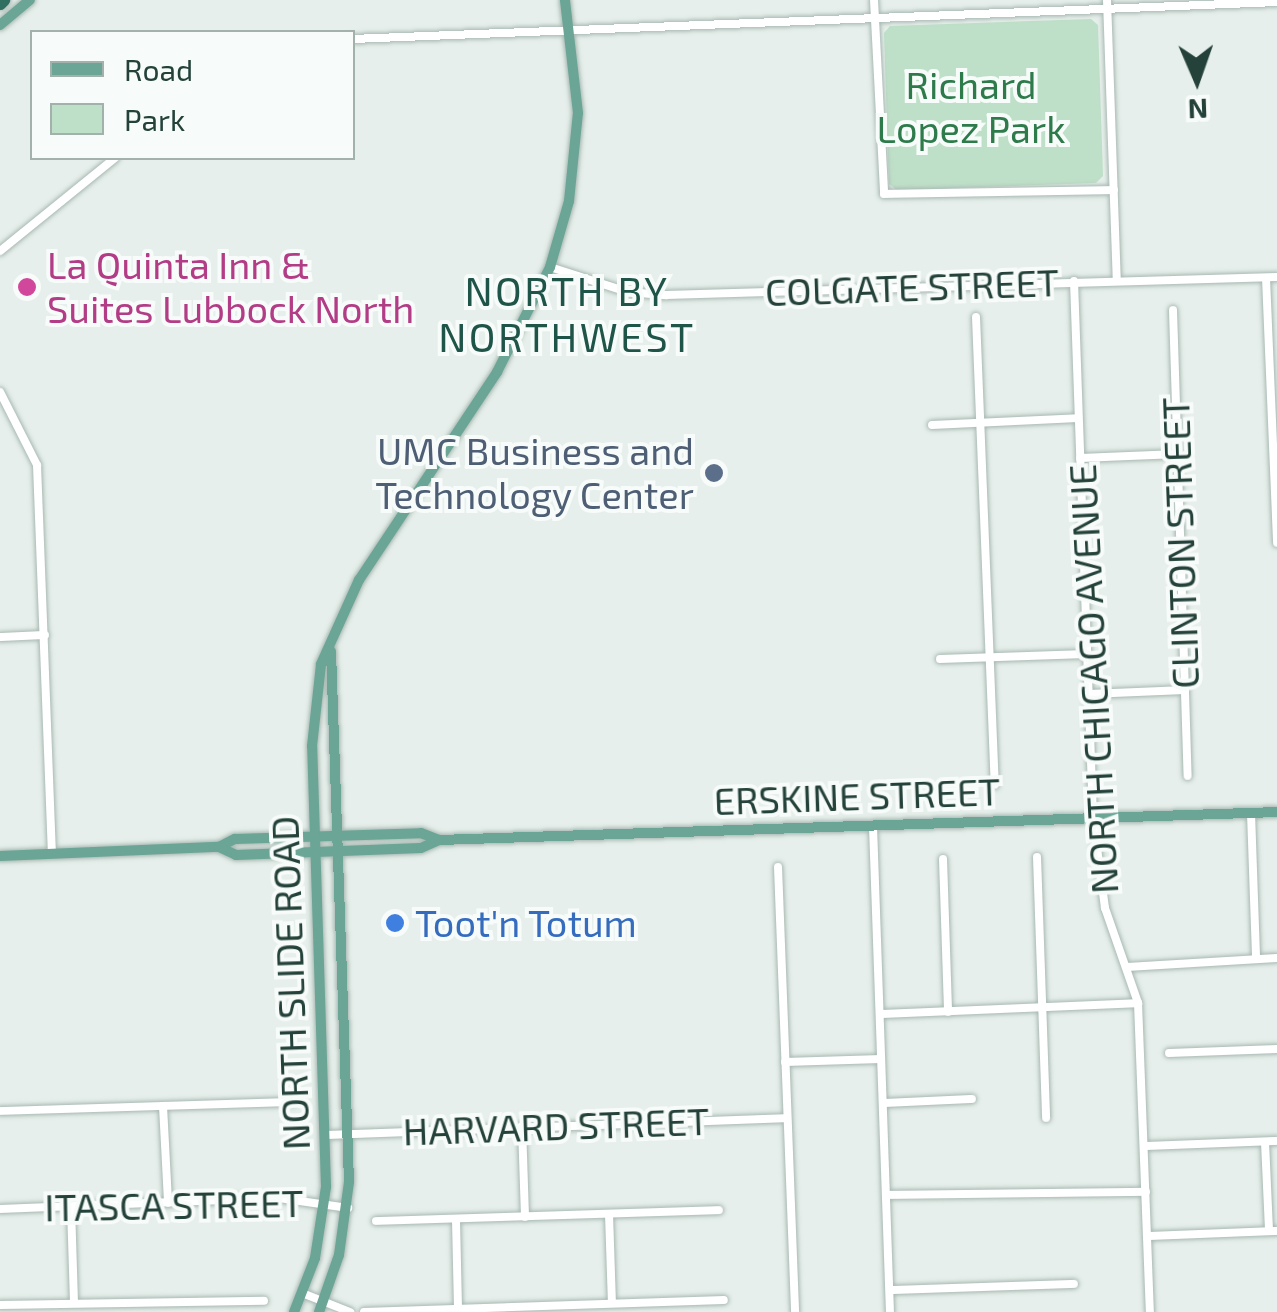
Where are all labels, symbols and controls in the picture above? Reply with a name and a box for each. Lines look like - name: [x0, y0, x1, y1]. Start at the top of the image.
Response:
- legend: [30, 30, 355, 160]
- north arrow: [1147, 30, 1247, 130]
- text: Road: [124, 51, 193, 87]
- park label: Richard Lopez Park: [876, 62, 1066, 152]
- text: N: [1187, 93, 1209, 127]
- text: Park: [124, 101, 185, 137]
- place label: La Quinta Inn & Suites Lubbock North: [47, 242, 415, 332]
- street label: COLGATE STREET: [764, 259, 1060, 315]
- district label: NORTH BY NORTHWEST: [438, 266, 696, 360]
- marker: La Quinta Inn & Suites Lubbock North: [16, 276, 38, 298]
- street label: CLINTON STREET: [1152, 396, 1208, 690]
- place label: UMC Business and Technology Center: [375, 428, 694, 518]
- marker: UMC Business and Technology Center: [703, 462, 725, 484]
- street label: NORTH CHICAGO AVENUE: [1059, 463, 1127, 895]
- street label: ERSKINE STREET: [713, 768, 1001, 824]
- street label: NORTH SLIDE ROAD: [261, 815, 319, 1151]
- place label: Toot'n Totum: [415, 900, 638, 946]
- marker: Toot'n Totum: [384, 912, 406, 934]
- street label: HARVARD STREET: [402, 1098, 710, 1154]
- street label: ITASCA STREET: [44, 1180, 304, 1230]

